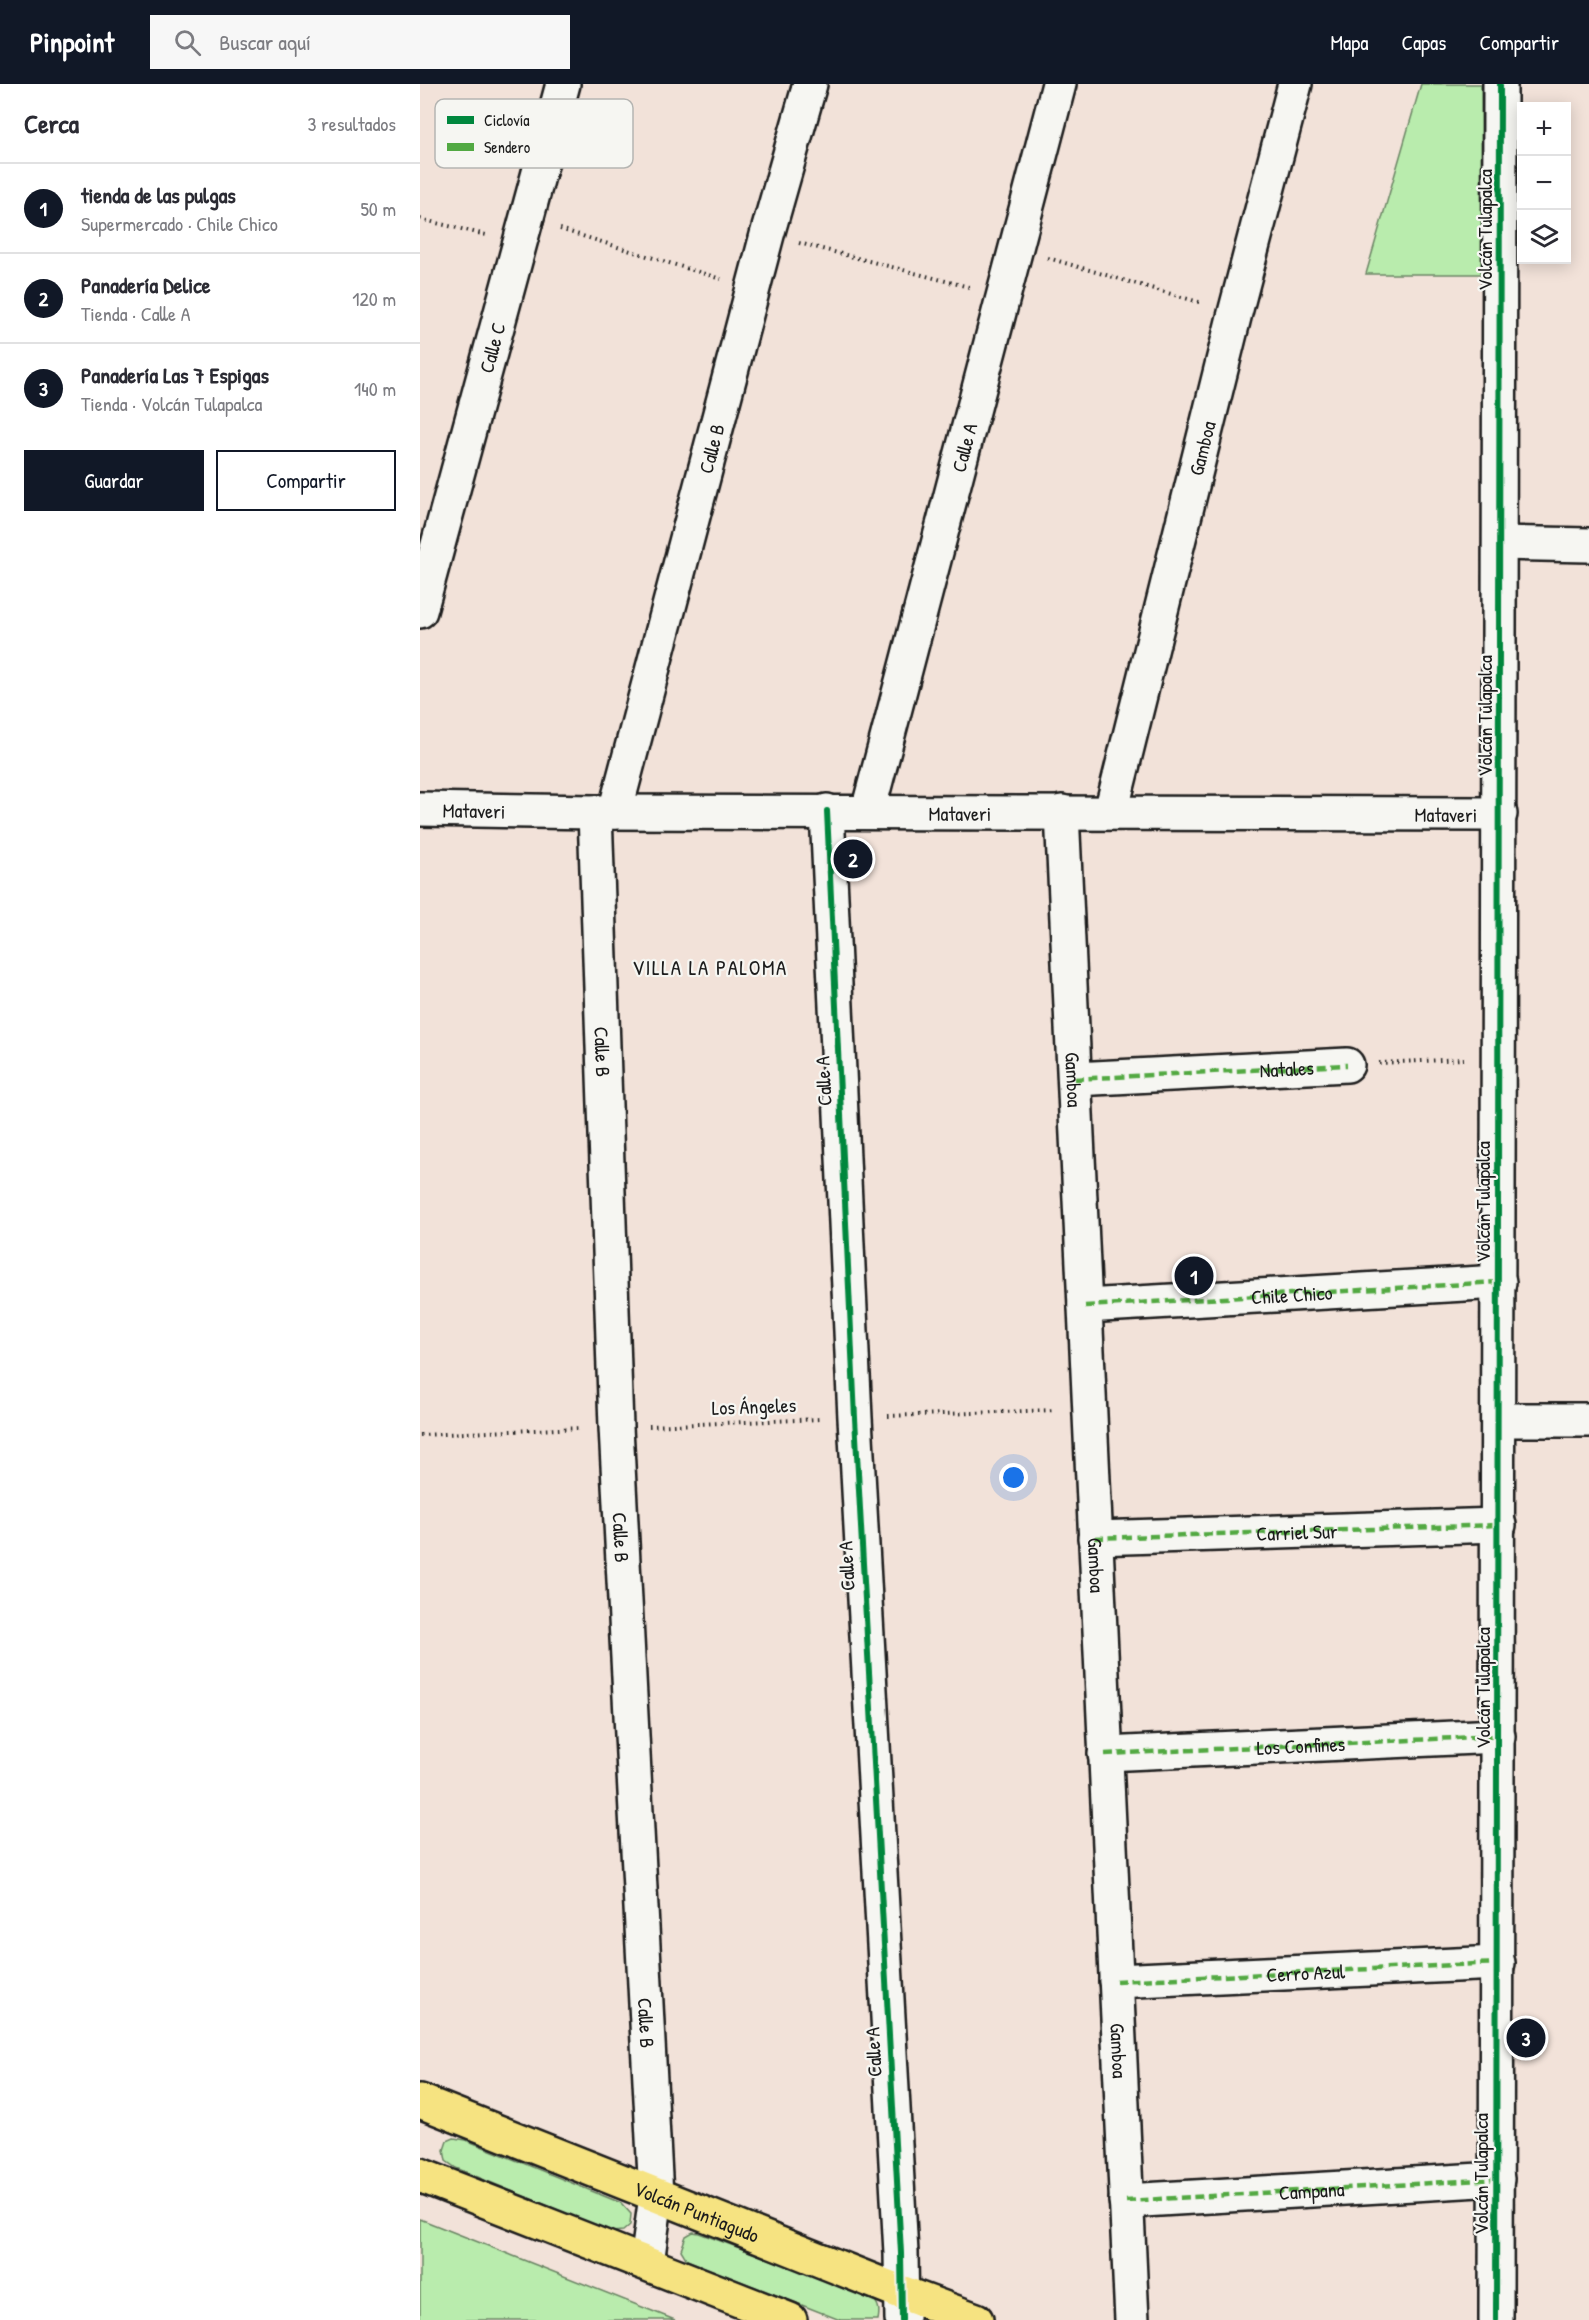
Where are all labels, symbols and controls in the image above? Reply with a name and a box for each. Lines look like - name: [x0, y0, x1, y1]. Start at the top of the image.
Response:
- search box: [150, 15, 570, 69]
- text: Pinpoint: [30, 23, 114, 61]
- icon: search: [171, 26, 204, 59]
- text: Buscar aquí: [219, 27, 311, 57]
- text: Mapa: [1330, 28, 1368, 57]
- text: Capas: [1401, 28, 1446, 57]
- text: Compartir: [1479, 28, 1559, 57]
- legend: [435, 99, 633, 168]
- map controls: [1517, 102, 1571, 264]
- button: +: [1517, 102, 1571, 156]
- text: Cerca: [24, 106, 79, 141]
- text: Ciclovía: [484, 109, 530, 131]
- text: 3 resultados: [307, 110, 396, 137]
- text: Sendero: [484, 136, 531, 158]
- button: −: [1517, 156, 1571, 210]
- street label: Volcán Tulapalca: [1471, 169, 1498, 291]
- text: tienda de las pulgas: [81, 180, 236, 210]
- text: 1: [40, 195, 47, 222]
- text: 50 m: [360, 195, 396, 222]
- text: Supermercado · Chile Chico: [81, 210, 278, 237]
- button: layers: [1517, 210, 1571, 264]
- text: Panadería Delice: [81, 270, 210, 300]
- text: 2: [39, 285, 48, 312]
- text: 120 m: [352, 285, 396, 312]
- text: Tienda · Calle A: [81, 300, 190, 327]
- street label: Calle C: [472, 319, 511, 376]
- text: Panadería Las 7 Espigas: [81, 360, 269, 390]
- text: 3: [39, 375, 48, 402]
- text: 140 m: [354, 375, 396, 402]
- text: Tienda · Volcán Tulapalca: [81, 390, 262, 417]
- street label: Gamboa: [1182, 418, 1221, 478]
- street label: Calle A: [944, 420, 983, 475]
- street label: Calle B: [691, 421, 730, 476]
- button: Guardar: [24, 450, 204, 511]
- button: Compartir: [216, 450, 396, 511]
- street label: Volcán Tulapalca: [1471, 655, 1498, 777]
- street label: Mataveri: [442, 796, 506, 824]
- street label: Mataveri: [929, 799, 991, 826]
- street label: Mataveri: [1415, 800, 1477, 827]
- pin: 2: [834, 836, 872, 882]
- district label: VILLA LA PALOMA: [632, 953, 788, 982]
- street label: Calle B: [589, 1026, 618, 1077]
- street label: Gamboa: [1060, 1052, 1089, 1108]
- street label: Natales: [1259, 1053, 1315, 1083]
- street label: Calle A: [808, 1055, 838, 1107]
- street label: Volcán Tulapalca: [1469, 1141, 1496, 1263]
- pin: 1: [1174, 1254, 1214, 1298]
- street label: Chile Chico: [1250, 1278, 1333, 1310]
- street label: Los Ángeles: [711, 1391, 797, 1421]
- your location: [999, 1463, 1028, 1492]
- street label: Calle B: [607, 1512, 637, 1563]
- street label: Carriel Sur: [1256, 1517, 1338, 1546]
- street label: Gamboa: [1082, 1537, 1112, 1594]
- street label: Calle A: [831, 1540, 861, 1592]
- street label: Volcán Tulapalca: [1469, 1627, 1496, 1749]
- street label: Los Confines: [1256, 1730, 1346, 1761]
- street label: Cerro Azul: [1266, 1957, 1346, 1987]
- street label: Calle B: [632, 1997, 662, 2049]
- pin: 3: [1506, 2016, 1546, 2060]
- street label: Gamboa: [1105, 2022, 1134, 2079]
- street label: Calle A: [858, 2026, 888, 2078]
- street label: Volcán Tulapalca: [1467, 2113, 1494, 2235]
- street label: Volcán Puntiagudo: [630, 2174, 764, 2248]
- street label: Campana: [1278, 2175, 1345, 2205]

